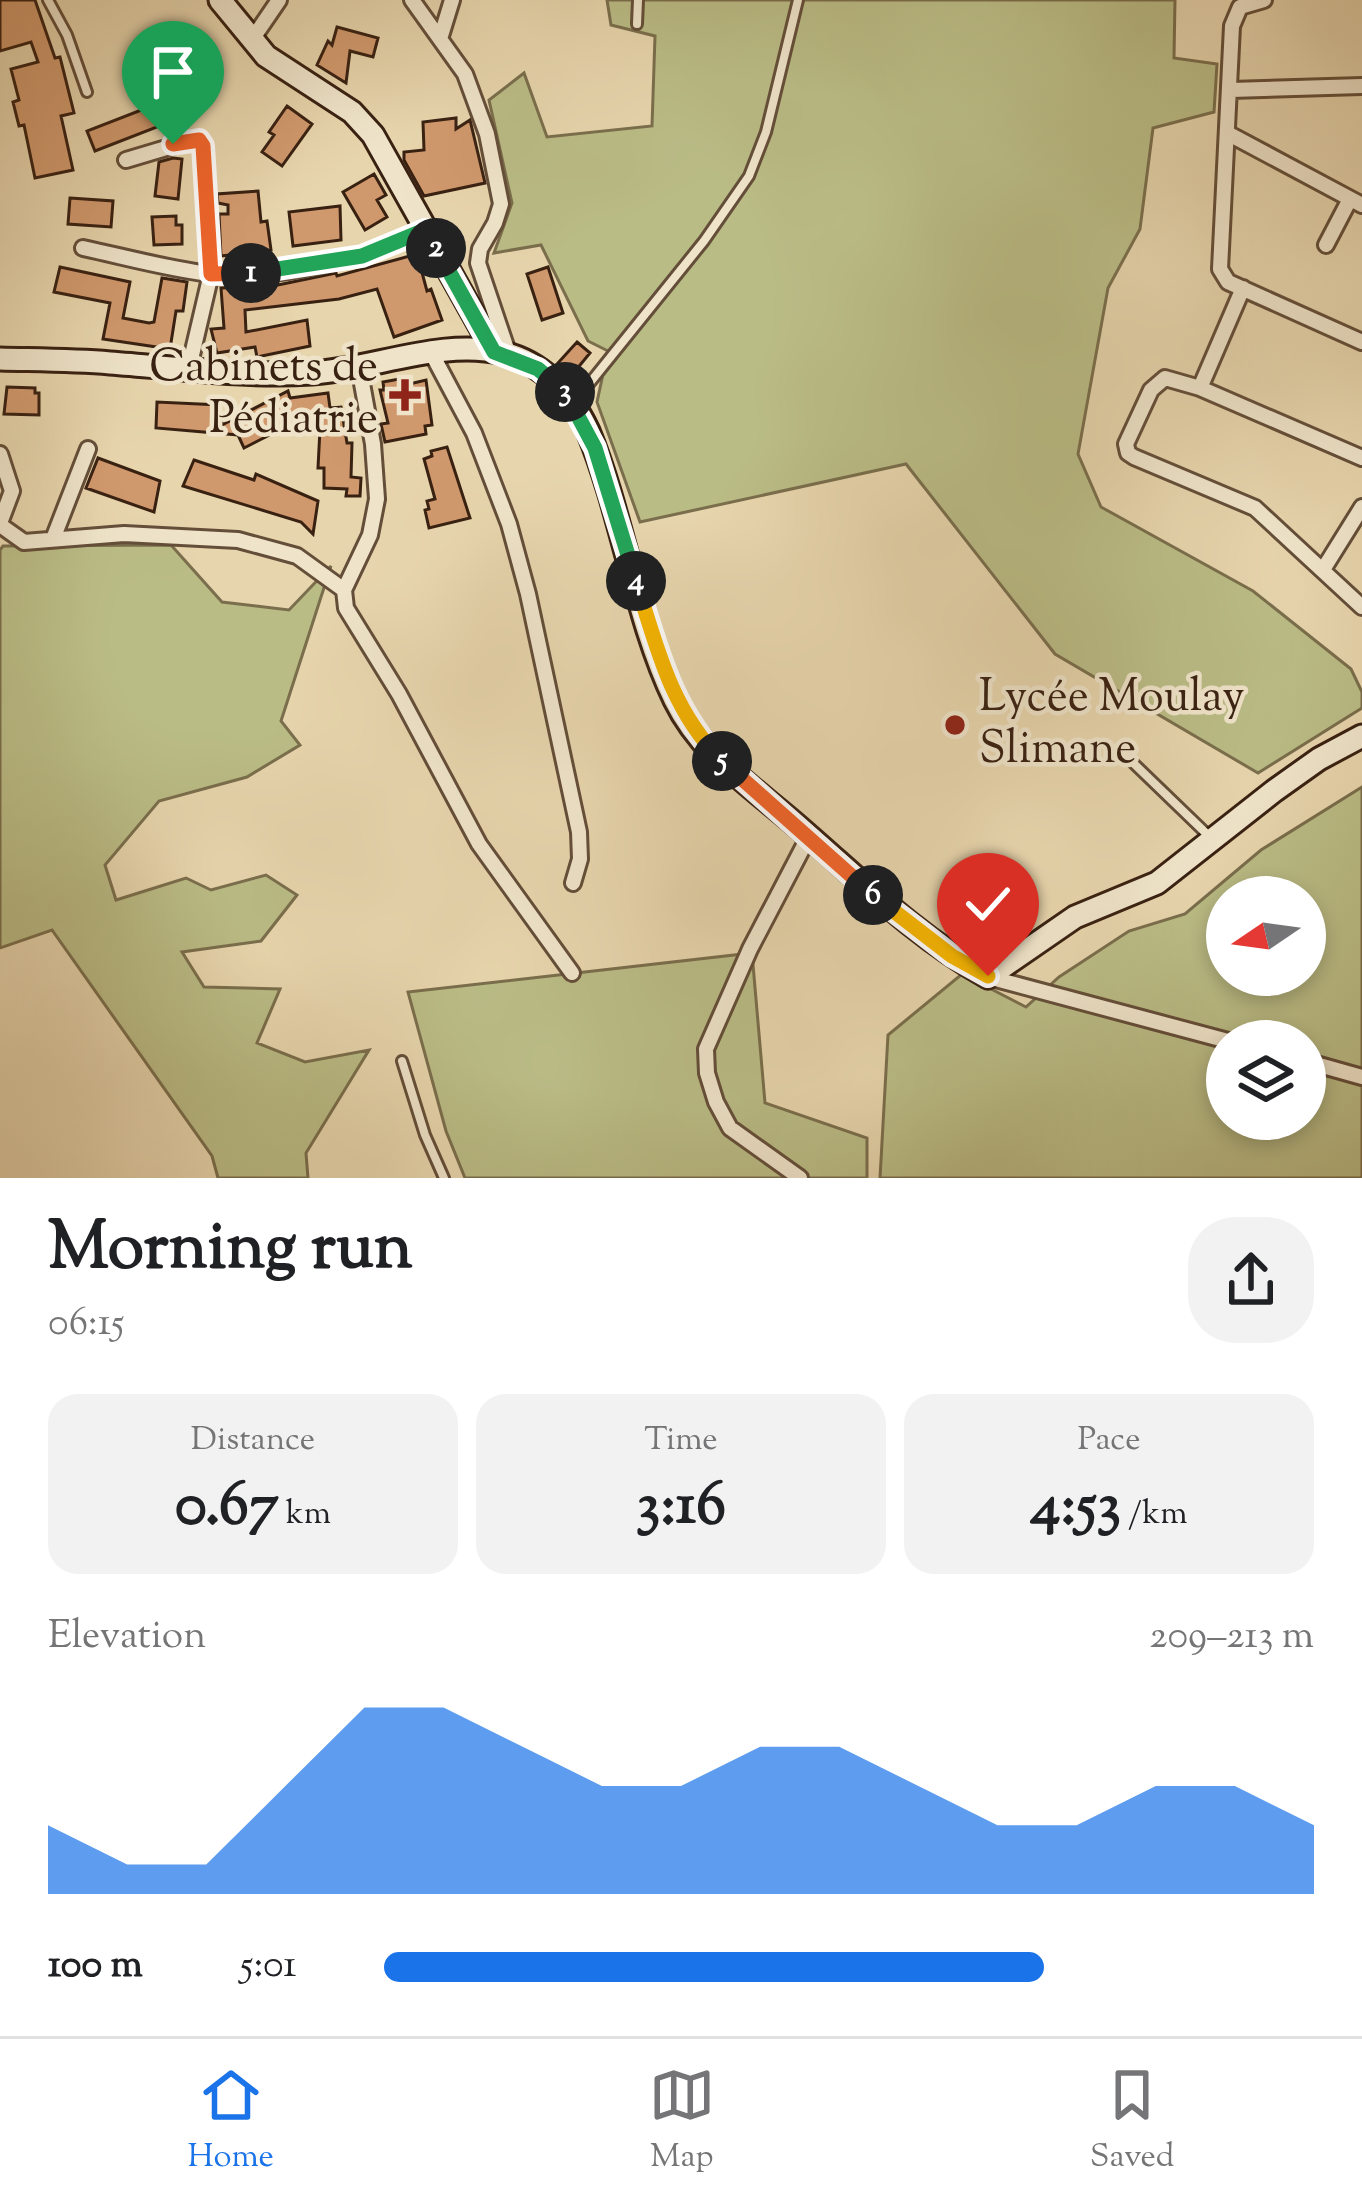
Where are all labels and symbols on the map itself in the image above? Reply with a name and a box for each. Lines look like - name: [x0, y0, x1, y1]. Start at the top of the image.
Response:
- pin: [122, 21.0, 224, 144]
- pin: 2: [406, 218, 466, 278]
- pin: 1: [221, 243, 281, 303]
- place label: Cabinets de Pédiatrie: [149, 337, 378, 454]
- pin: 3: [535, 362, 595, 422]
- marker: Cabinets de Pédiatrie: [389, 379, 421, 411]
- pin: 4: [606, 551, 666, 611]
- place label: Lycée Moulay Slimane: [979, 667, 1245, 784]
- marker: Lycée Moulay Slimane: [942, 712, 968, 738]
- pin: 5: [692, 731, 752, 791]
- pin: [937, 853, 1039, 976]
- pin: 6: [843, 865, 903, 925]
- north arrow: [1206, 876, 1326, 996]

